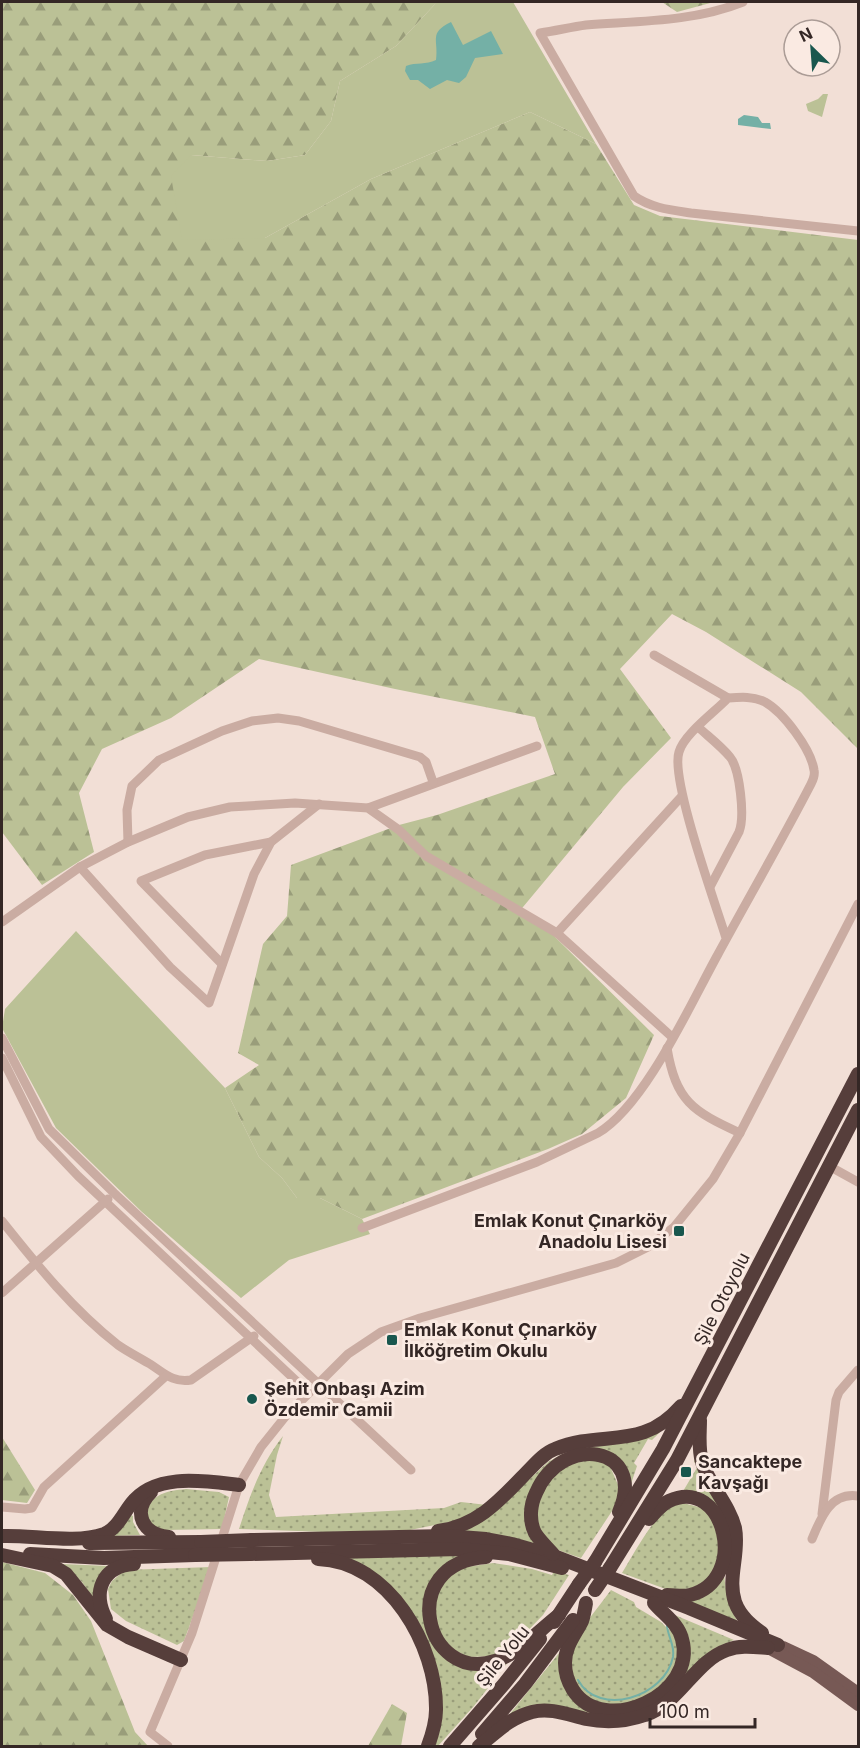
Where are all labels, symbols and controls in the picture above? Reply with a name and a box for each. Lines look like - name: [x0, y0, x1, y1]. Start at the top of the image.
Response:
- north arrow: [782, 18, 842, 78]
- text: N: [796, 23, 815, 46]
- place label: Emlak Konut Çınarköy Anadolu Lisesi: [474, 1210, 667, 1252]
- marker: Emlak Konut Çınarköy Anadolu Lisesi: [672, 1224, 686, 1238]
- street label: Şile Otoyolu: [689, 1249, 754, 1349]
- place label: Emlak Konut Çınarköy İlköğretim Okulu: [404, 1319, 597, 1361]
- marker: Emlak Konut Çınarköy İlköğretim Okulu: [385, 1333, 399, 1347]
- place label: Şehit Onbaşı Azim Özdemir Camii: [264, 1378, 425, 1420]
- marker: Şehit Onbaşı Azim Özdemir Camii: [245, 1392, 259, 1406]
- place label: Sancaktepe Kavşağı: [698, 1451, 803, 1493]
- marker: Sancaktepe Kavşağı: [679, 1465, 693, 1479]
- street label: Şile Yolu: [472, 1621, 534, 1690]
- scale bar: [650, 1691, 755, 1729]
- text: 100 m: [659, 1701, 710, 1722]

